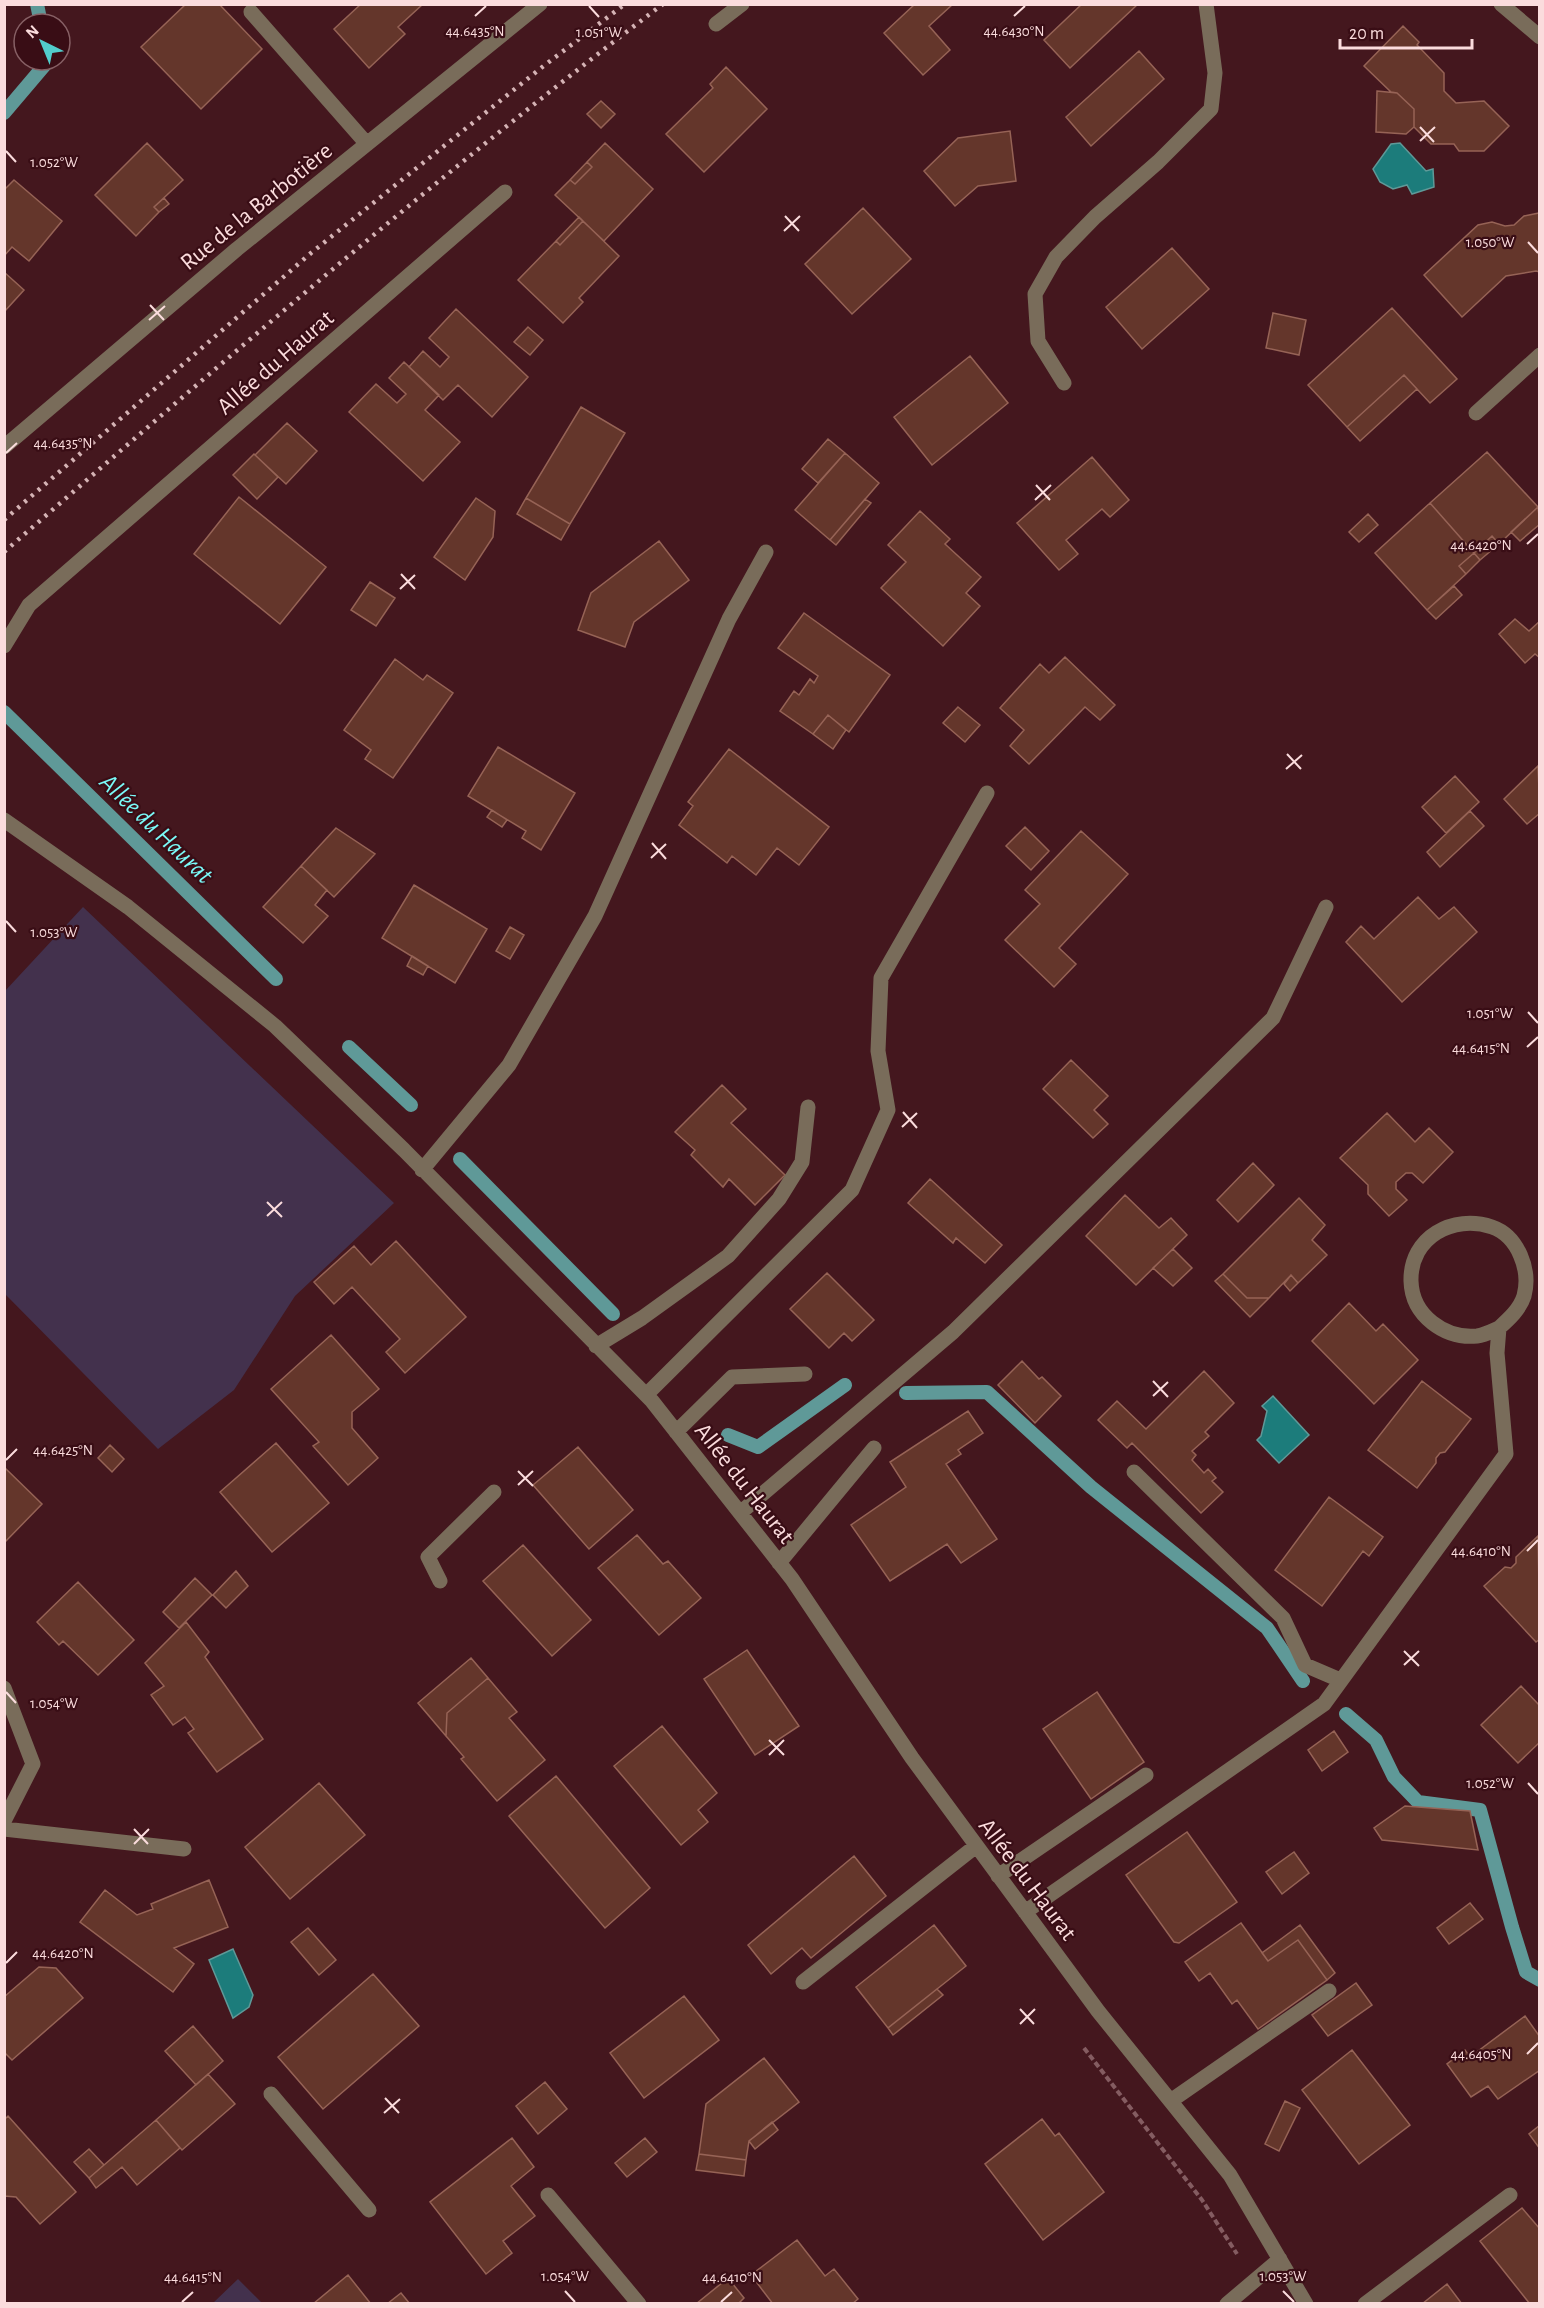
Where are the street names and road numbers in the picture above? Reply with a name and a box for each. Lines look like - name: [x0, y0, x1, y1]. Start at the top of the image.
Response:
- street label: Rue de la Barbotière: [176, 138, 337, 275]
- street label: Allée du Haurat: [213, 306, 339, 420]
- street label: Allée du Haurat: [690, 1419, 799, 1549]
- street label: Allée du Haurat: [974, 1814, 1081, 1945]

